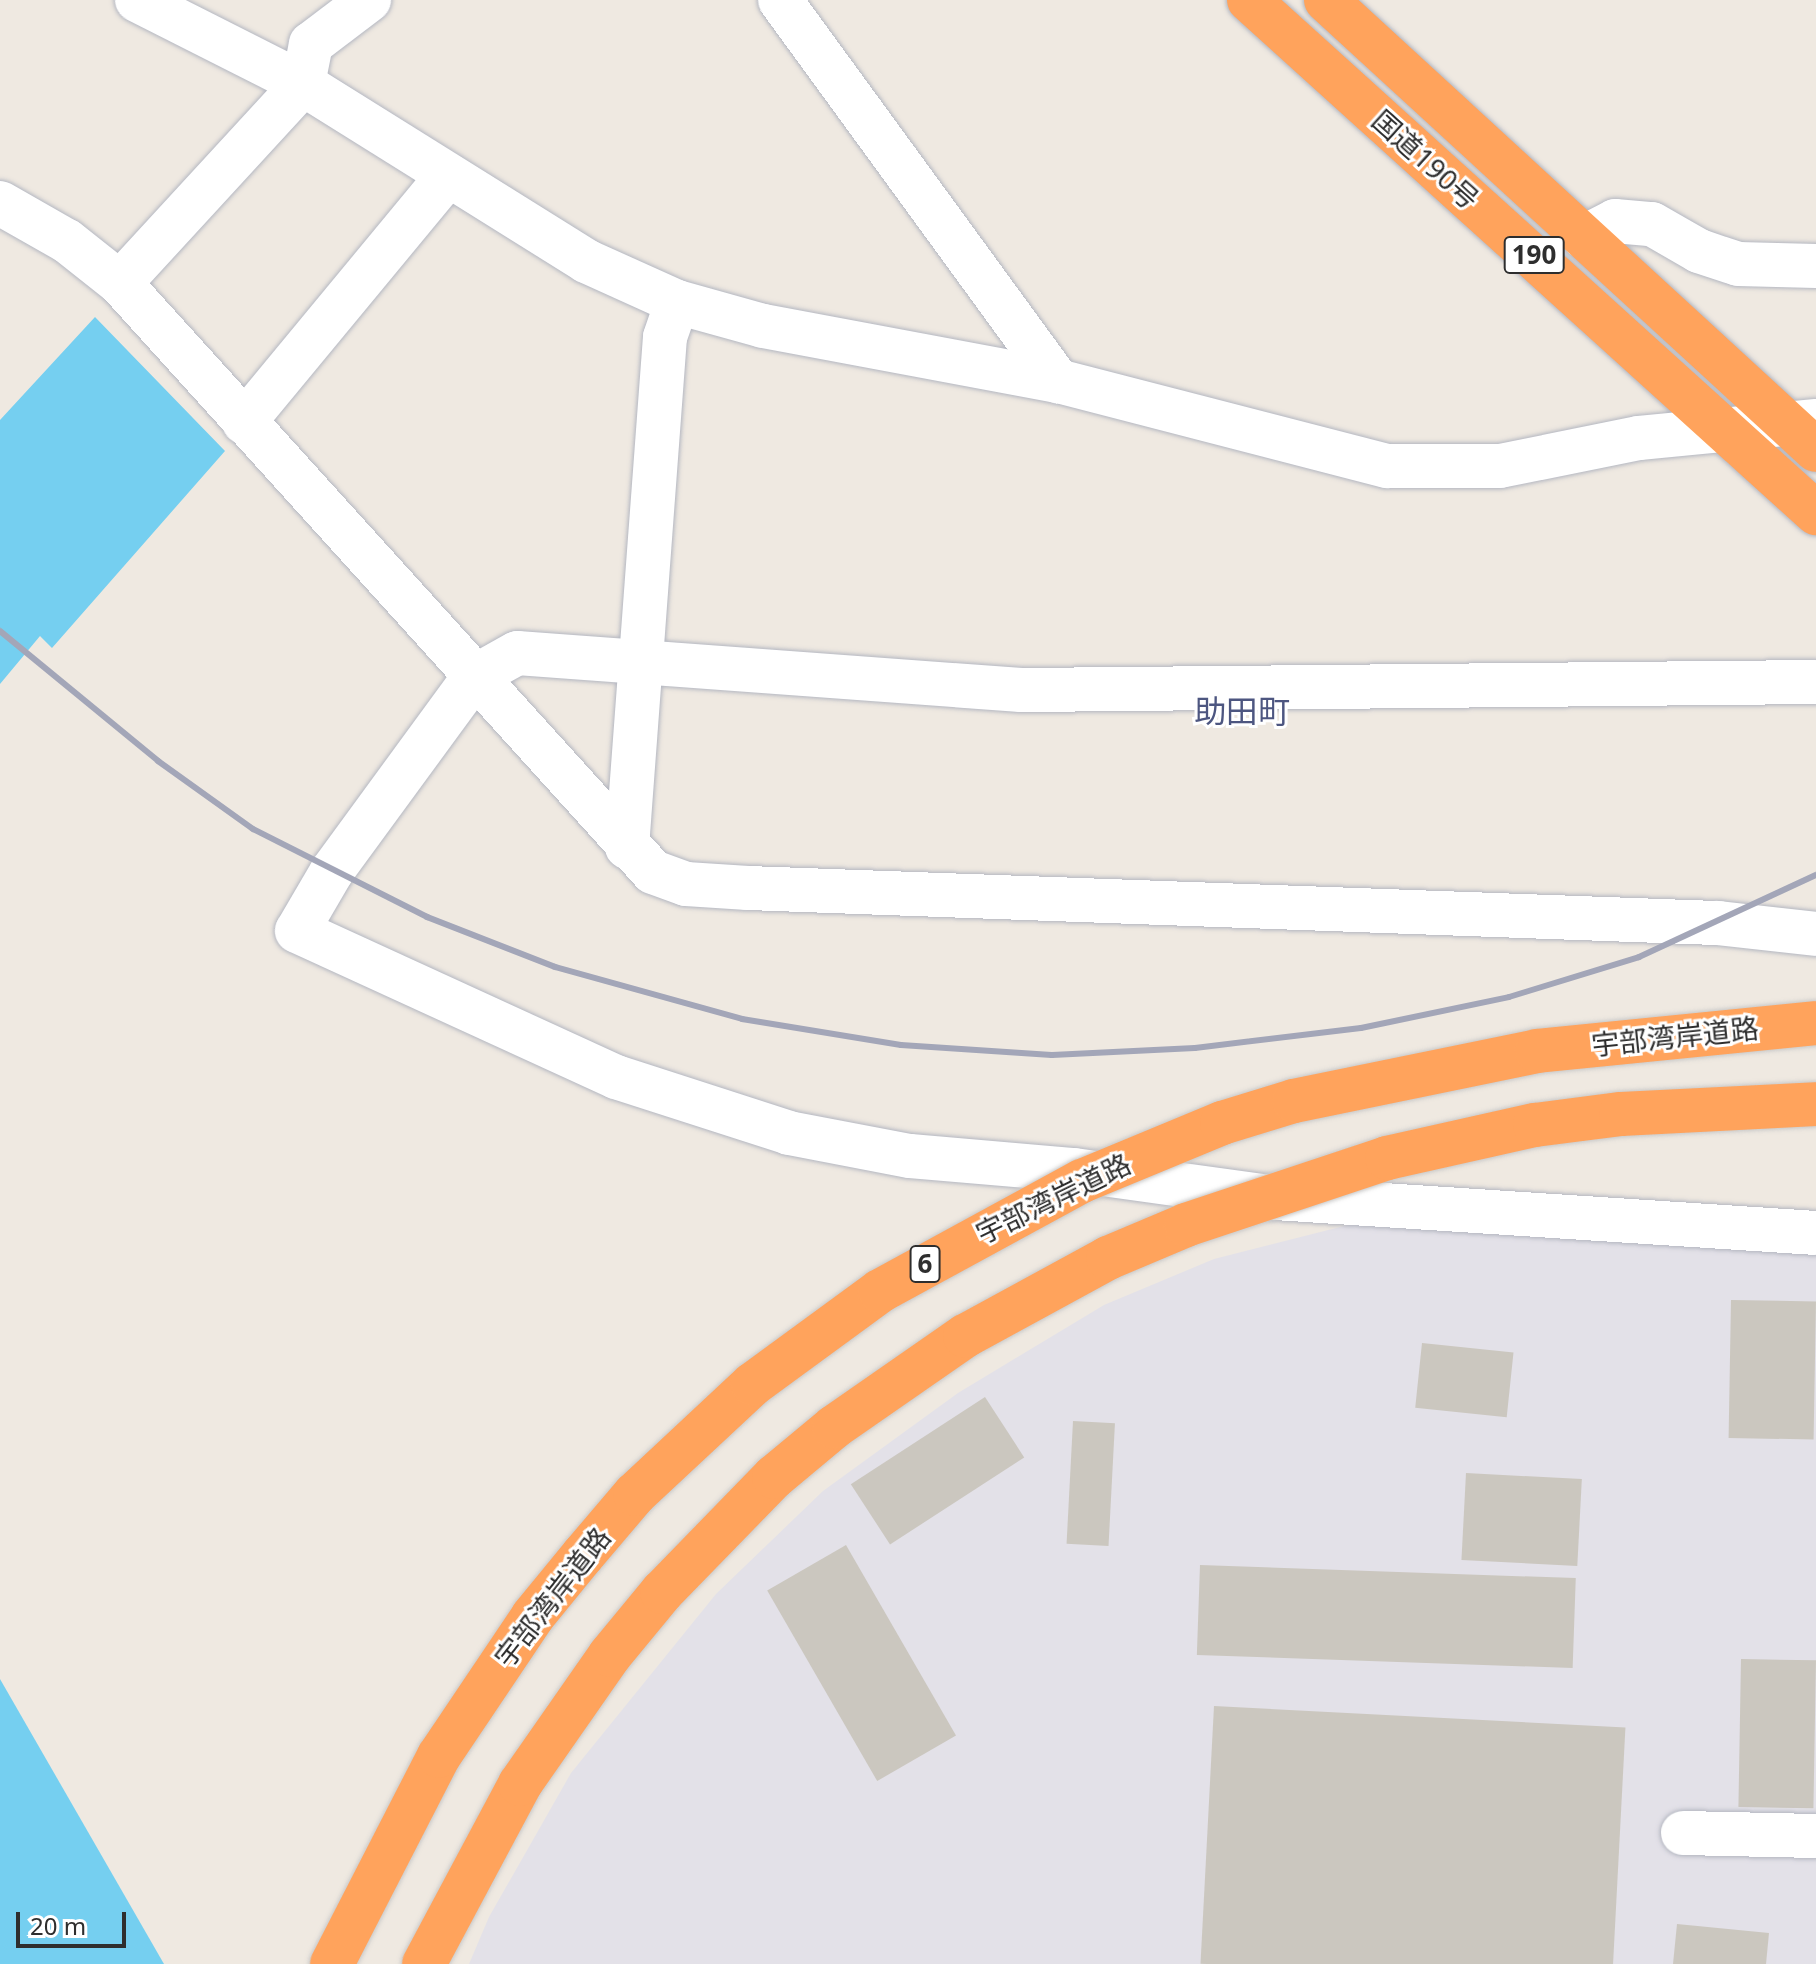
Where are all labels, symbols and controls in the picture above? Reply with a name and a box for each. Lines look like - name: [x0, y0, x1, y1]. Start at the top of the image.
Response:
- street label: 国道190号: [1366, 102, 1486, 216]
- road number: 190: [1502, 233, 1566, 277]
- district label: 助田町: [1194, 692, 1290, 730]
- street label: 宇部湾岸道路: [1590, 1011, 1760, 1061]
- street label: 宇部湾岸道路: [970, 1146, 1136, 1250]
- road number: 6: [909, 1242, 941, 1286]
- street label: 宇部湾岸道路: [487, 1520, 617, 1674]
- scale bar: [20, 1896, 130, 1946]
- text: 20 m: [30, 1909, 86, 1942]

